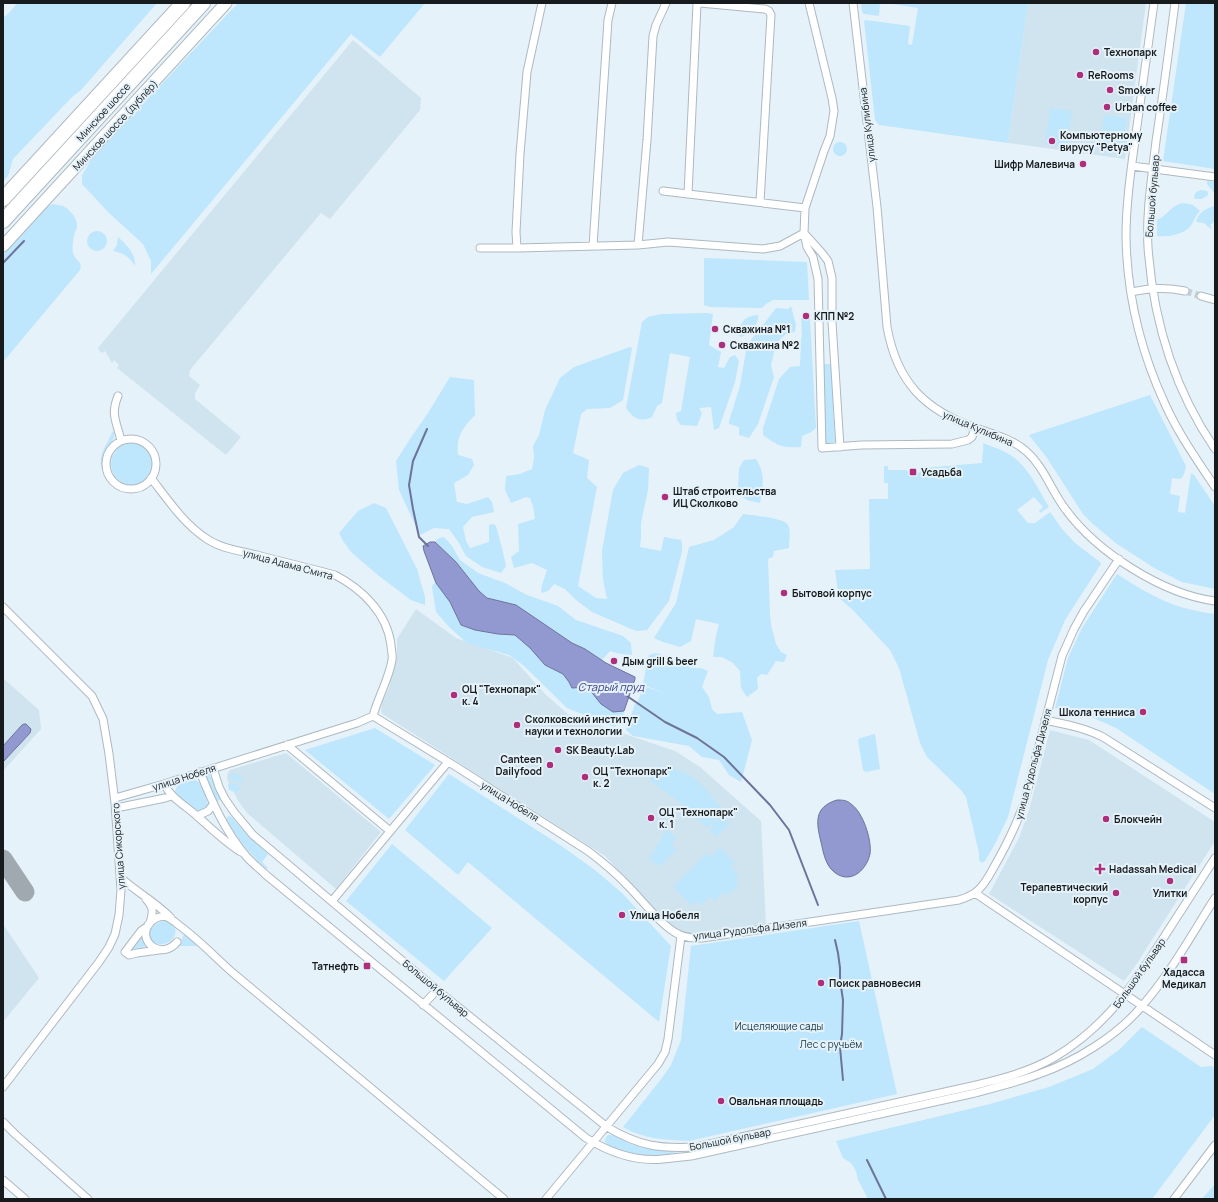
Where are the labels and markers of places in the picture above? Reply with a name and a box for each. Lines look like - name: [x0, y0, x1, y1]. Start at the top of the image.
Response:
- place label: Технопарк: [1104, 45, 1157, 59]
- marker: Технопарк: [1091, 47, 1101, 57]
- place label: ReRooms: [1088, 68, 1135, 82]
- marker: ReRooms: [1075, 70, 1085, 80]
- place label: Smoker: [1118, 83, 1155, 97]
- marker: Smoker: [1105, 85, 1115, 95]
- place label: Urban coffee: [1115, 100, 1177, 114]
- marker: Urban coffee: [1102, 102, 1112, 112]
- place label: Компьютерному вирусу "Petya": [1060, 128, 1143, 154]
- marker: Компьютерному вирусу "Petya": [1047, 136, 1057, 146]
- place label: Шифр Малевича: [994, 157, 1075, 171]
- marker: Шифр Малевича: [1078, 159, 1088, 169]
- place label: КПП №2: [814, 309, 854, 323]
- marker: КПП №2: [801, 311, 811, 321]
- place label: Скважина №1: [723, 322, 791, 336]
- marker: Скважина №1: [710, 324, 720, 334]
- place label: Скважина №2: [730, 338, 799, 352]
- marker: Скважина №2: [717, 340, 727, 350]
- place label: Усадьба: [921, 465, 962, 479]
- marker: Усадьба: [908, 467, 918, 477]
- place label: Штаб строительства ИЦ Сколково: [673, 484, 777, 510]
- marker: Штаб строительства ИЦ Сколково: [660, 492, 670, 502]
- place label: Бытовой корпус: [792, 586, 872, 600]
- marker: Бытовой корпус: [779, 588, 789, 598]
- place label: Дым grill & beer: [622, 654, 698, 668]
- marker: Дым grill & beer: [609, 656, 619, 666]
- place label: ОЦ "Технопарк" к. 4: [462, 682, 541, 708]
- marker: ОЦ "Технопарк" к. 4: [449, 690, 459, 700]
- place label: Школа тенниса: [1059, 705, 1135, 719]
- marker: Школа тенниса: [1138, 707, 1148, 717]
- place label: Сколковский институт науки и технологии: [525, 712, 638, 738]
- marker: Сколковский институт науки и технологии: [512, 720, 522, 730]
- place label: SK Beauty.Lab: [566, 743, 634, 757]
- marker: SK Beauty.Lab: [553, 745, 563, 755]
- place label: Canteen Dailyfood: [496, 752, 542, 778]
- marker: Canteen Dailyfood: [545, 760, 555, 770]
- place label: ОЦ "Технопарк" к. 2: [593, 764, 672, 790]
- marker: ОЦ "Технопарк" к. 2: [580, 772, 590, 782]
- place label: ОЦ "Технопарк" к. 1: [659, 805, 738, 831]
- place label: Блокчейн: [1114, 812, 1162, 826]
- marker: ОЦ "Технопарк" к. 1: [646, 813, 656, 823]
- marker: Блокчейн: [1101, 814, 1111, 824]
- place label: Hadassah Medical: [1109, 862, 1197, 876]
- marker: Hadassah Medical: [1094, 863, 1106, 875]
- marker: Улитки: [1165, 876, 1175, 886]
- place label: Терапевтический корпус: [1021, 880, 1108, 906]
- place label: Улитки: [1153, 886, 1187, 900]
- marker: Терапевтический корпус: [1111, 888, 1121, 898]
- place label: Улица Нобеля: [630, 908, 699, 922]
- marker: Улица Нобеля: [617, 910, 627, 920]
- marker: Хадасса Медикал: [1179, 955, 1189, 965]
- place label: Татнефть: [312, 959, 359, 973]
- marker: Татнефть: [362, 961, 372, 971]
- place label: Хадасса Медикал: [1162, 965, 1206, 991]
- place label: Поиск равновесия: [829, 976, 921, 990]
- marker: Поиск равновесия: [816, 978, 826, 988]
- place label: Овальная площадь: [729, 1094, 823, 1108]
- marker: Овальная площадь: [716, 1096, 726, 1106]

